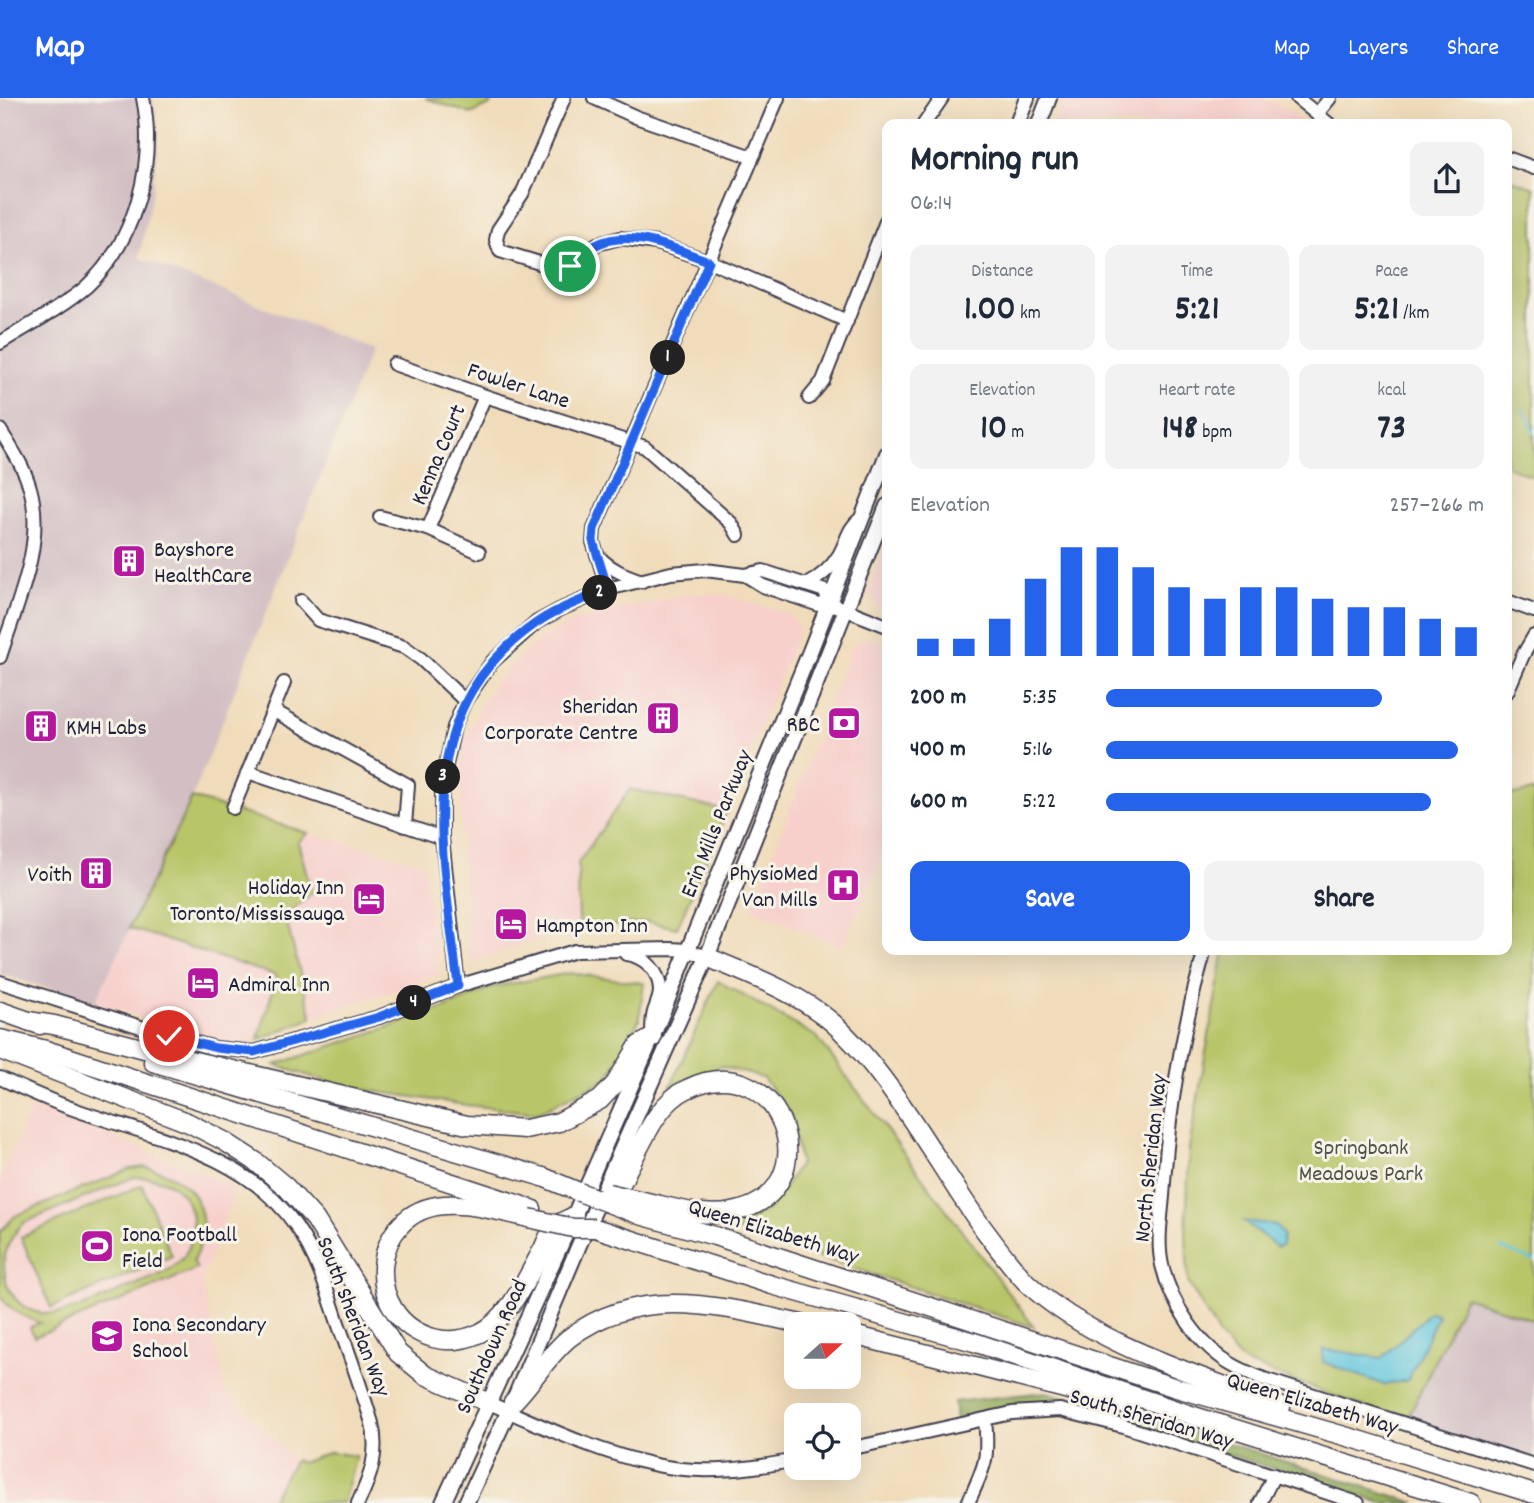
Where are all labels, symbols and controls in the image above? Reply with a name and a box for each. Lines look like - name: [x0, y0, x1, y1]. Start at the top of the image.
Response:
- text: Map: [35, 26, 85, 73]
- text: Map: [1274, 32, 1310, 66]
- text: Layers: [1348, 32, 1409, 66]
- text: Share: [1447, 32, 1499, 66]
- text: Morning run: [910, 134, 1079, 189]
- button: share: [1410, 142, 1484, 216]
- text: 06:14: [910, 188, 952, 221]
- pin: [540, 236, 600, 296]
- icon: arrive: [551, 247, 589, 285]
- text: Distance: [971, 259, 1033, 286]
- text: Time: [1181, 259, 1213, 286]
- text: Pace: [1375, 259, 1408, 286]
- text: 1.00: [964, 286, 1016, 336]
- text: 5:21: [1175, 286, 1219, 336]
- text: 5:21: [1354, 286, 1399, 336]
- text: km: [1016, 301, 1041, 328]
- text: /km: [1399, 301, 1429, 328]
- pin: 1: [650, 341, 686, 376]
- text: 1: [665, 344, 670, 371]
- street label: Fowler Lane: [463, 355, 573, 419]
- text: Elevation: [969, 378, 1035, 405]
- text: Heart rate: [1159, 378, 1235, 405]
- text: kcal: [1377, 378, 1406, 405]
- street label: Kenna Court: [404, 400, 476, 511]
- text: 10: [980, 405, 1007, 455]
- text: 148: [1162, 405, 1198, 455]
- text: 73: [1377, 405, 1406, 455]
- text: m: [1007, 420, 1024, 447]
- text: bpm: [1198, 420, 1232, 447]
- text: Elevation: [910, 490, 990, 523]
- text: 257–266 m: [1389, 490, 1484, 523]
- place label: Bayshore HealthCare: [154, 535, 252, 594]
- building icon: Bayshore HealthCare: [110, 542, 148, 580]
- pin: 2: [582, 575, 618, 610]
- text: 2: [595, 579, 604, 606]
- text: 200 m: [910, 682, 966, 715]
- text: 5:35: [1022, 682, 1057, 715]
- place label: Sheridan Corporate Centre: [485, 692, 638, 751]
- building icon: Sheridan Corporate Centre: [644, 699, 682, 737]
- bank icon: RBC: [825, 704, 863, 742]
- building icon: KMH Labs: [22, 707, 60, 745]
- place label: RBC: [787, 710, 820, 743]
- place label: KMH Labs: [66, 713, 147, 746]
- text: 400 m: [910, 734, 966, 767]
- text: 5:16: [1022, 734, 1053, 767]
- street label: Erin Mills Parkway: [674, 745, 763, 903]
- pin: 3: [426, 760, 460, 794]
- text: 3: [438, 763, 447, 790]
- text: 600 m: [910, 786, 967, 819]
- text: 5:22: [1022, 786, 1057, 819]
- building icon: Voith: [77, 854, 115, 892]
- place label: PhysioMed Van Mills: [729, 859, 818, 918]
- place label: Voith: [27, 860, 72, 893]
- button: Save: [910, 861, 1190, 941]
- button: Share: [1204, 861, 1484, 941]
- hospital icon: PhysioMed Van Mills: [824, 866, 862, 904]
- place label: Holiday Inn Toronto/Mississauga: [170, 873, 345, 932]
- hotel icon: Holiday Inn Toronto/Mississauga: [350, 880, 388, 918]
- hotel icon: Hampton Inn: [492, 905, 530, 943]
- place label: Hampton Inn: [536, 911, 648, 944]
- hotel icon: Admiral Inn: [184, 964, 222, 1002]
- place label: Admiral Inn: [228, 970, 330, 1003]
- pin: 4: [396, 986, 432, 1020]
- text: 4: [410, 989, 417, 1016]
- pin: [139, 1006, 199, 1066]
- icon: check: [150, 1017, 188, 1055]
- street label: North Sheridan Way: [1127, 1072, 1178, 1244]
- park label: Springbank Meadows Park: [1299, 1133, 1423, 1192]
- street label: Queen Elizabeth Way: [684, 1192, 863, 1275]
- place label: Iona Football Field: [122, 1220, 237, 1279]
- sports icon: Iona Football Field: [78, 1227, 116, 1265]
- street label: South Sheridan Way: [306, 1233, 398, 1403]
- street label: Southdown Road: [449, 1275, 538, 1420]
- place label: Iona Secondary School: [132, 1310, 267, 1369]
- north arrow: [784, 1312, 861, 1390]
- map controls: [784, 1312, 861, 1480]
- school or university icon: Iona Secondary School: [88, 1317, 126, 1355]
- street label: Queen Elizabeth Way: [1223, 1365, 1402, 1446]
- street label: South Sheridan Way: [1065, 1381, 1237, 1460]
- button: locate: [784, 1403, 861, 1480]

